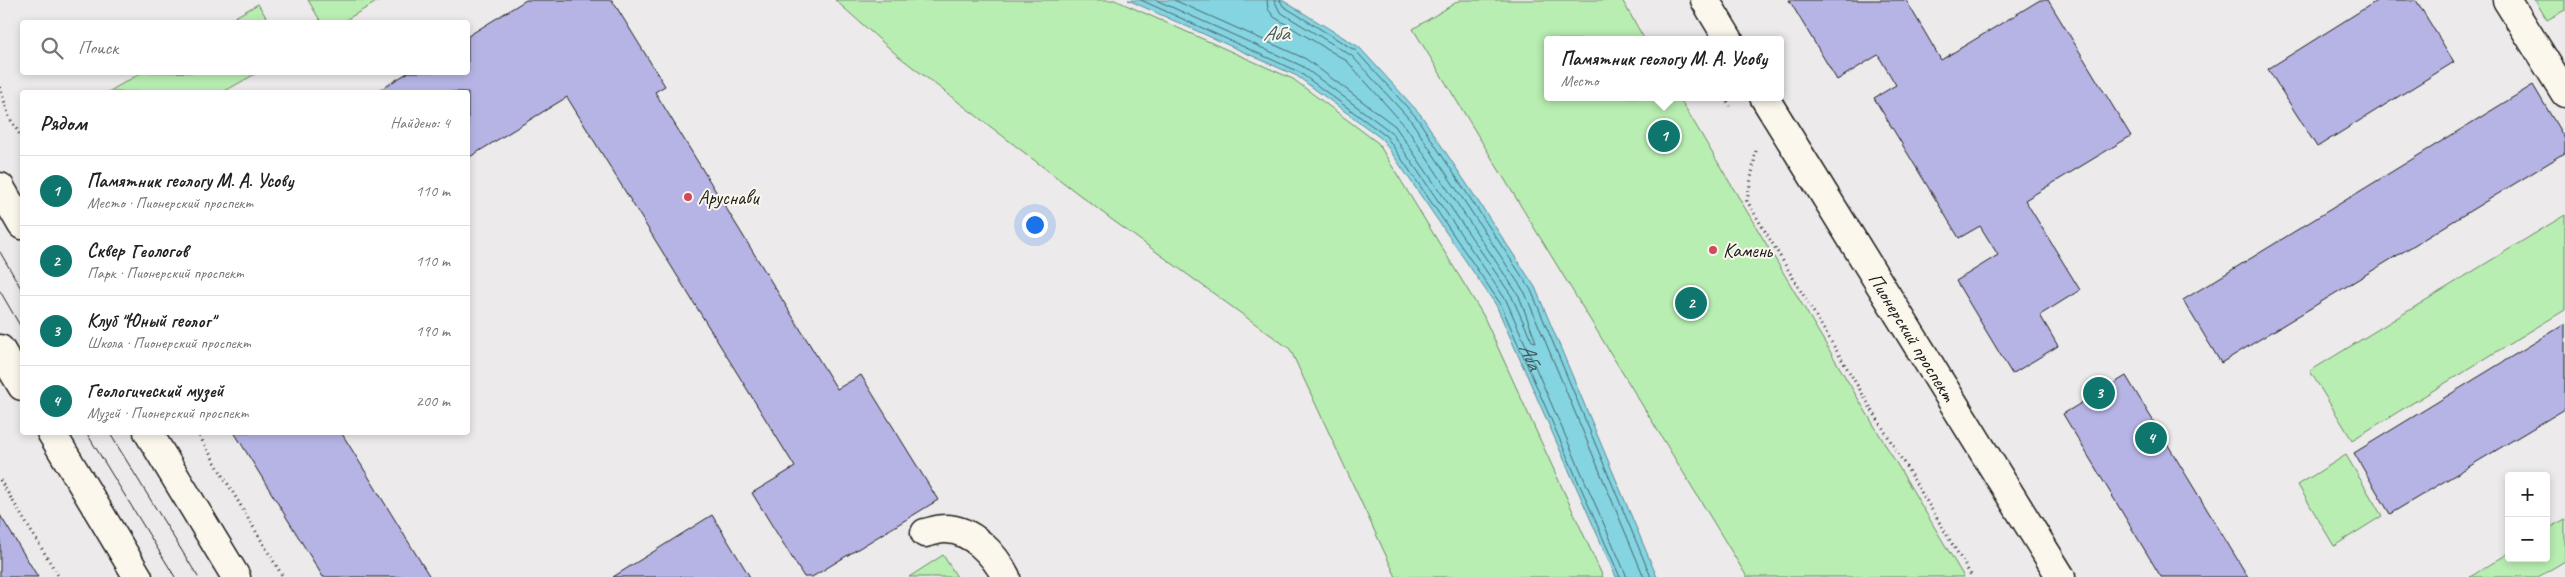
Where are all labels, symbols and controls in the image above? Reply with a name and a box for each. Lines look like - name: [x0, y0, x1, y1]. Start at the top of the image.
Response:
- search box: [20, 20, 470, 75]
- water label: Аба: [1263, 20, 1291, 46]
- icon: search: [38, 34, 66, 62]
- text: Поиск: [78, 36, 118, 60]
- popup: [1544, 36, 1784, 101]
- text: Памятник геологу М. А. Усову: [1561, 47, 1767, 71]
- text: Место: [1561, 71, 1598, 91]
- text: Рядом: [40, 110, 87, 136]
- text: Найдено: 4: [390, 113, 450, 133]
- pin: 1: [1648, 117, 1680, 155]
- text: Памятник геологу М. А. Усову: [87, 169, 294, 193]
- text: 1: [52, 181, 60, 201]
- text: 110 m: [416, 181, 450, 201]
- place label: Аруснави: [698, 185, 760, 210]
- marker: Аруснави: [682, 191, 694, 203]
- text: Место · Пионерский проспект: [87, 193, 253, 213]
- your location: [1022, 212, 1048, 238]
- place label: Камень: [1723, 238, 1774, 263]
- text: Сквер Геологов: [87, 239, 188, 263]
- marker: Камень: [1707, 244, 1719, 256]
- text: 2: [52, 251, 60, 271]
- text: 110 m: [416, 251, 450, 271]
- text: Парк · Пионерский проспект: [87, 263, 244, 283]
- street label: Пионерский проспект: [1863, 268, 1962, 407]
- pin: 2: [1675, 284, 1707, 322]
- text: Клуб "Юный геолог": [87, 309, 215, 333]
- text: 3: [52, 321, 60, 341]
- text: 190 m: [416, 321, 450, 341]
- text: Школа · Пионерский проспект: [87, 333, 251, 353]
- water label: Аба: [1513, 339, 1548, 375]
- pin: 3: [2083, 374, 2115, 412]
- text: Геологический музей: [87, 379, 224, 403]
- text: 4: [52, 391, 60, 411]
- text: 200 m: [416, 391, 450, 411]
- text: Музей · Пионерский проспект: [87, 403, 248, 423]
- pin: 4: [2135, 419, 2167, 457]
- map controls: [2505, 472, 2550, 562]
- button: +: [2505, 472, 2550, 517]
- button: −: [2505, 517, 2550, 562]

